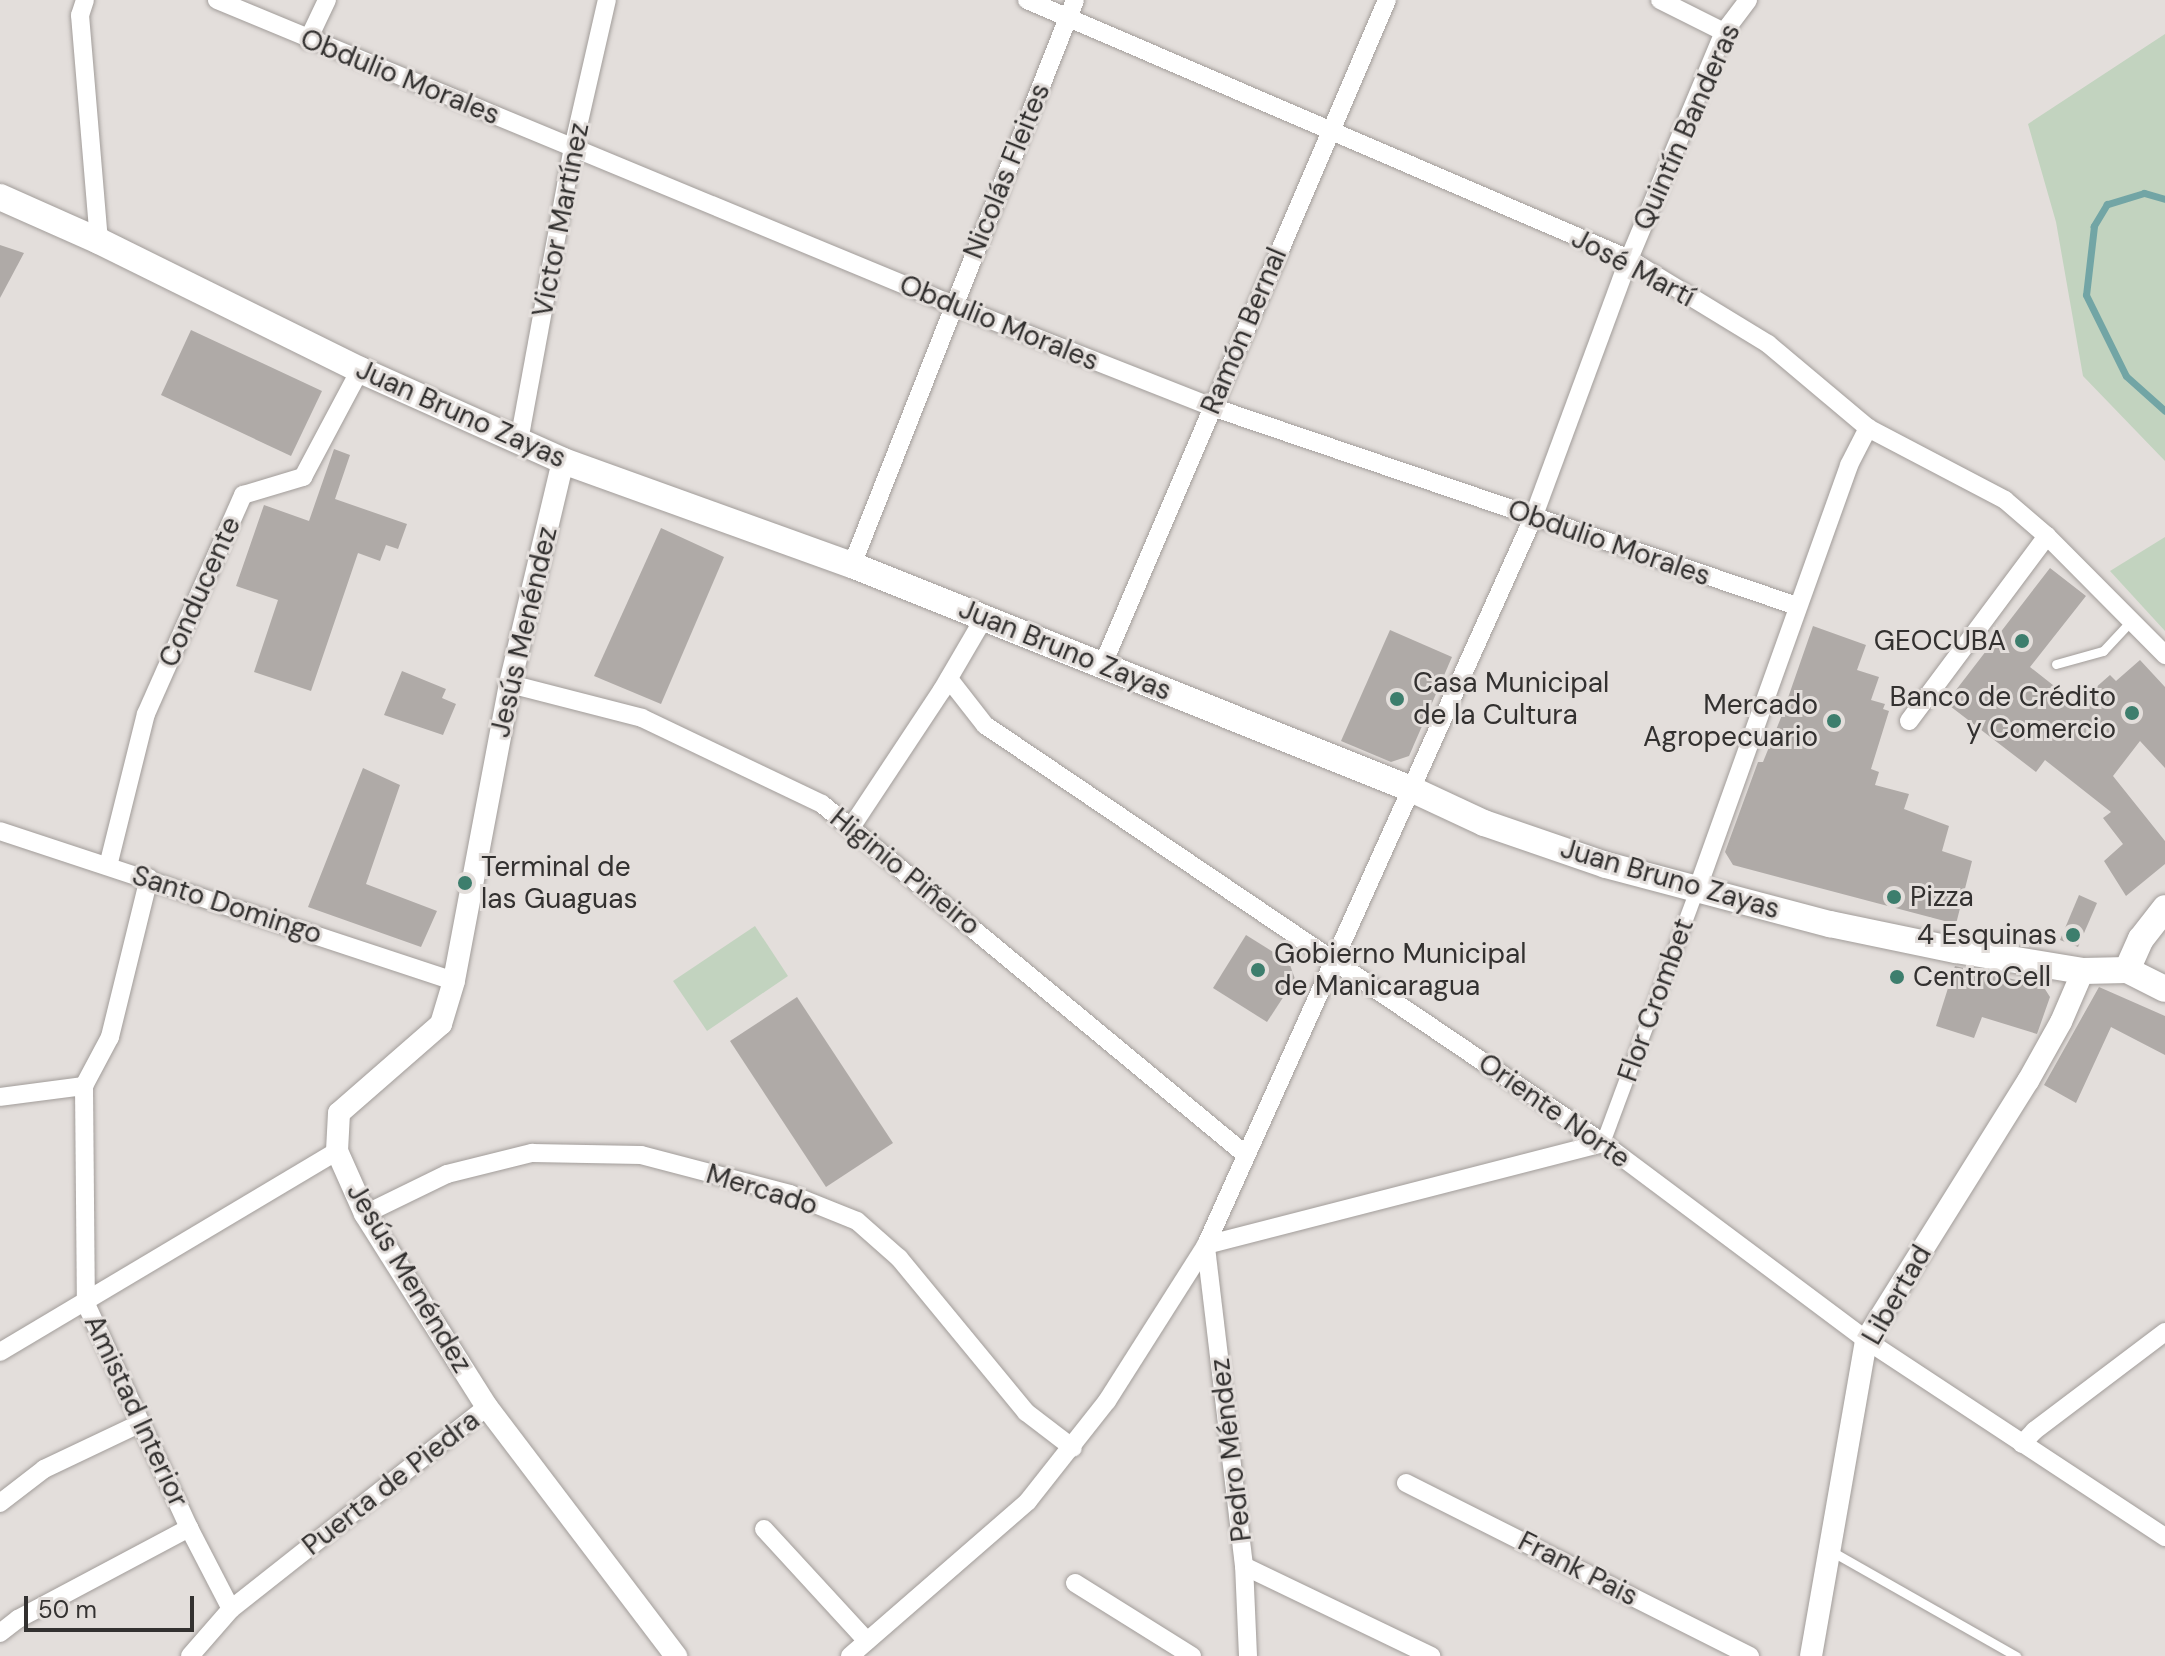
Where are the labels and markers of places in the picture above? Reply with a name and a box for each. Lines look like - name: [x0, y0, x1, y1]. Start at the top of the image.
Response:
- place label: GEOCUBA: [1874, 624, 2006, 658]
- marker: GEOCUBA: [2013, 632, 2031, 650]
- place label: Casa Municipal de la Cultura: [1413, 666, 1609, 732]
- place label: Banco de Crédito y Comercio: [1890, 680, 2116, 746]
- place label: Mercado Agropecuario: [1643, 688, 1818, 754]
- marker: Casa Municipal de la Cultura: [1388, 690, 1406, 708]
- marker: Banco de Crédito y Comercio: [2123, 704, 2141, 722]
- marker: Mercado Agropecuario: [1825, 712, 1843, 730]
- place label: Terminal de las Guaguas: [481, 850, 637, 916]
- marker: Terminal de las Guaguas: [456, 874, 474, 892]
- place label: Pizza: [1910, 880, 1974, 914]
- marker: Pizza: [1885, 888, 1903, 906]
- place label: 4 Esquinas: [1917, 918, 2057, 952]
- marker: 4 Esquinas: [2064, 926, 2082, 944]
- place label: Gobierno Municipal de Manicaragua: [1274, 937, 1527, 1003]
- place label: CentroCell: [1913, 960, 2051, 994]
- marker: Gobierno Municipal de Manicaragua: [1249, 961, 1267, 979]
- marker: CentroCell: [1888, 968, 1906, 986]

